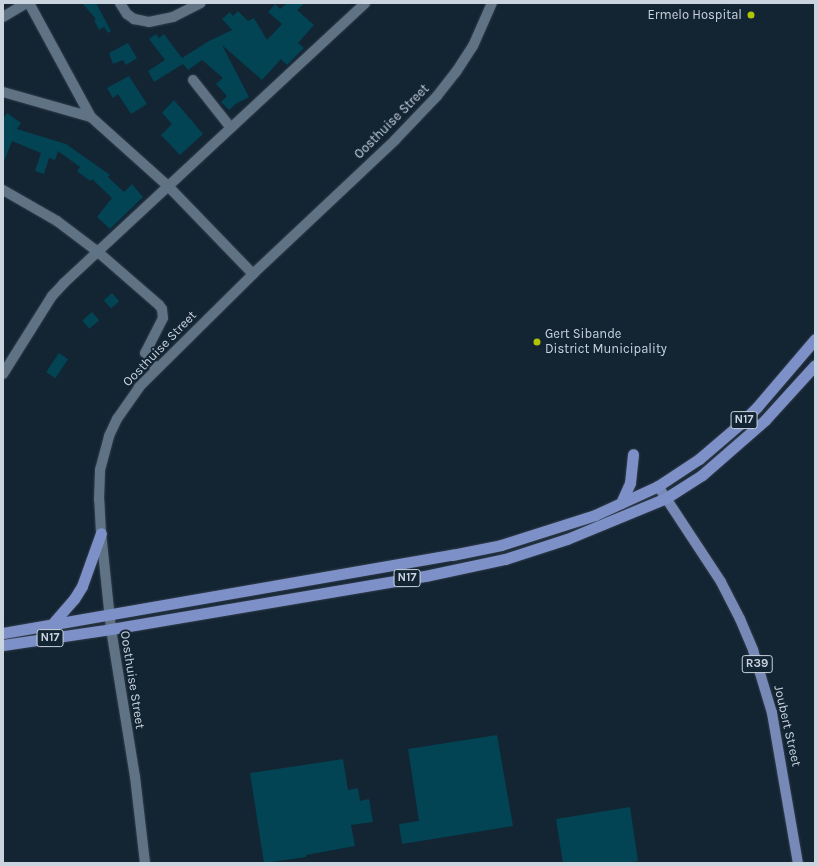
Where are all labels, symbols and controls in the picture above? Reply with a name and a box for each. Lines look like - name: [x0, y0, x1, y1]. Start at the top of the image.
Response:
- place label: Ermelo Hospital: [648, 7, 742, 23]
- marker: Ermelo Hospital: [745, 9, 757, 21]
- street label: Oosthuise Street: [351, 81, 433, 163]
- street label: Oosthuise Street: [120, 308, 200, 390]
- place label: Gert Sibande District Municipality: [545, 327, 667, 358]
- marker: Gert Sibande District Municipality: [532, 337, 542, 347]
- road number: N17: [730, 410, 758, 430]
- road number: N17: [393, 568, 421, 588]
- road number: N17: [36, 628, 64, 648]
- street label: Oosthuise Street: [117, 630, 147, 730]
- road number: R39: [741, 654, 773, 674]
- street label: Joubert Street: [770, 684, 804, 768]

